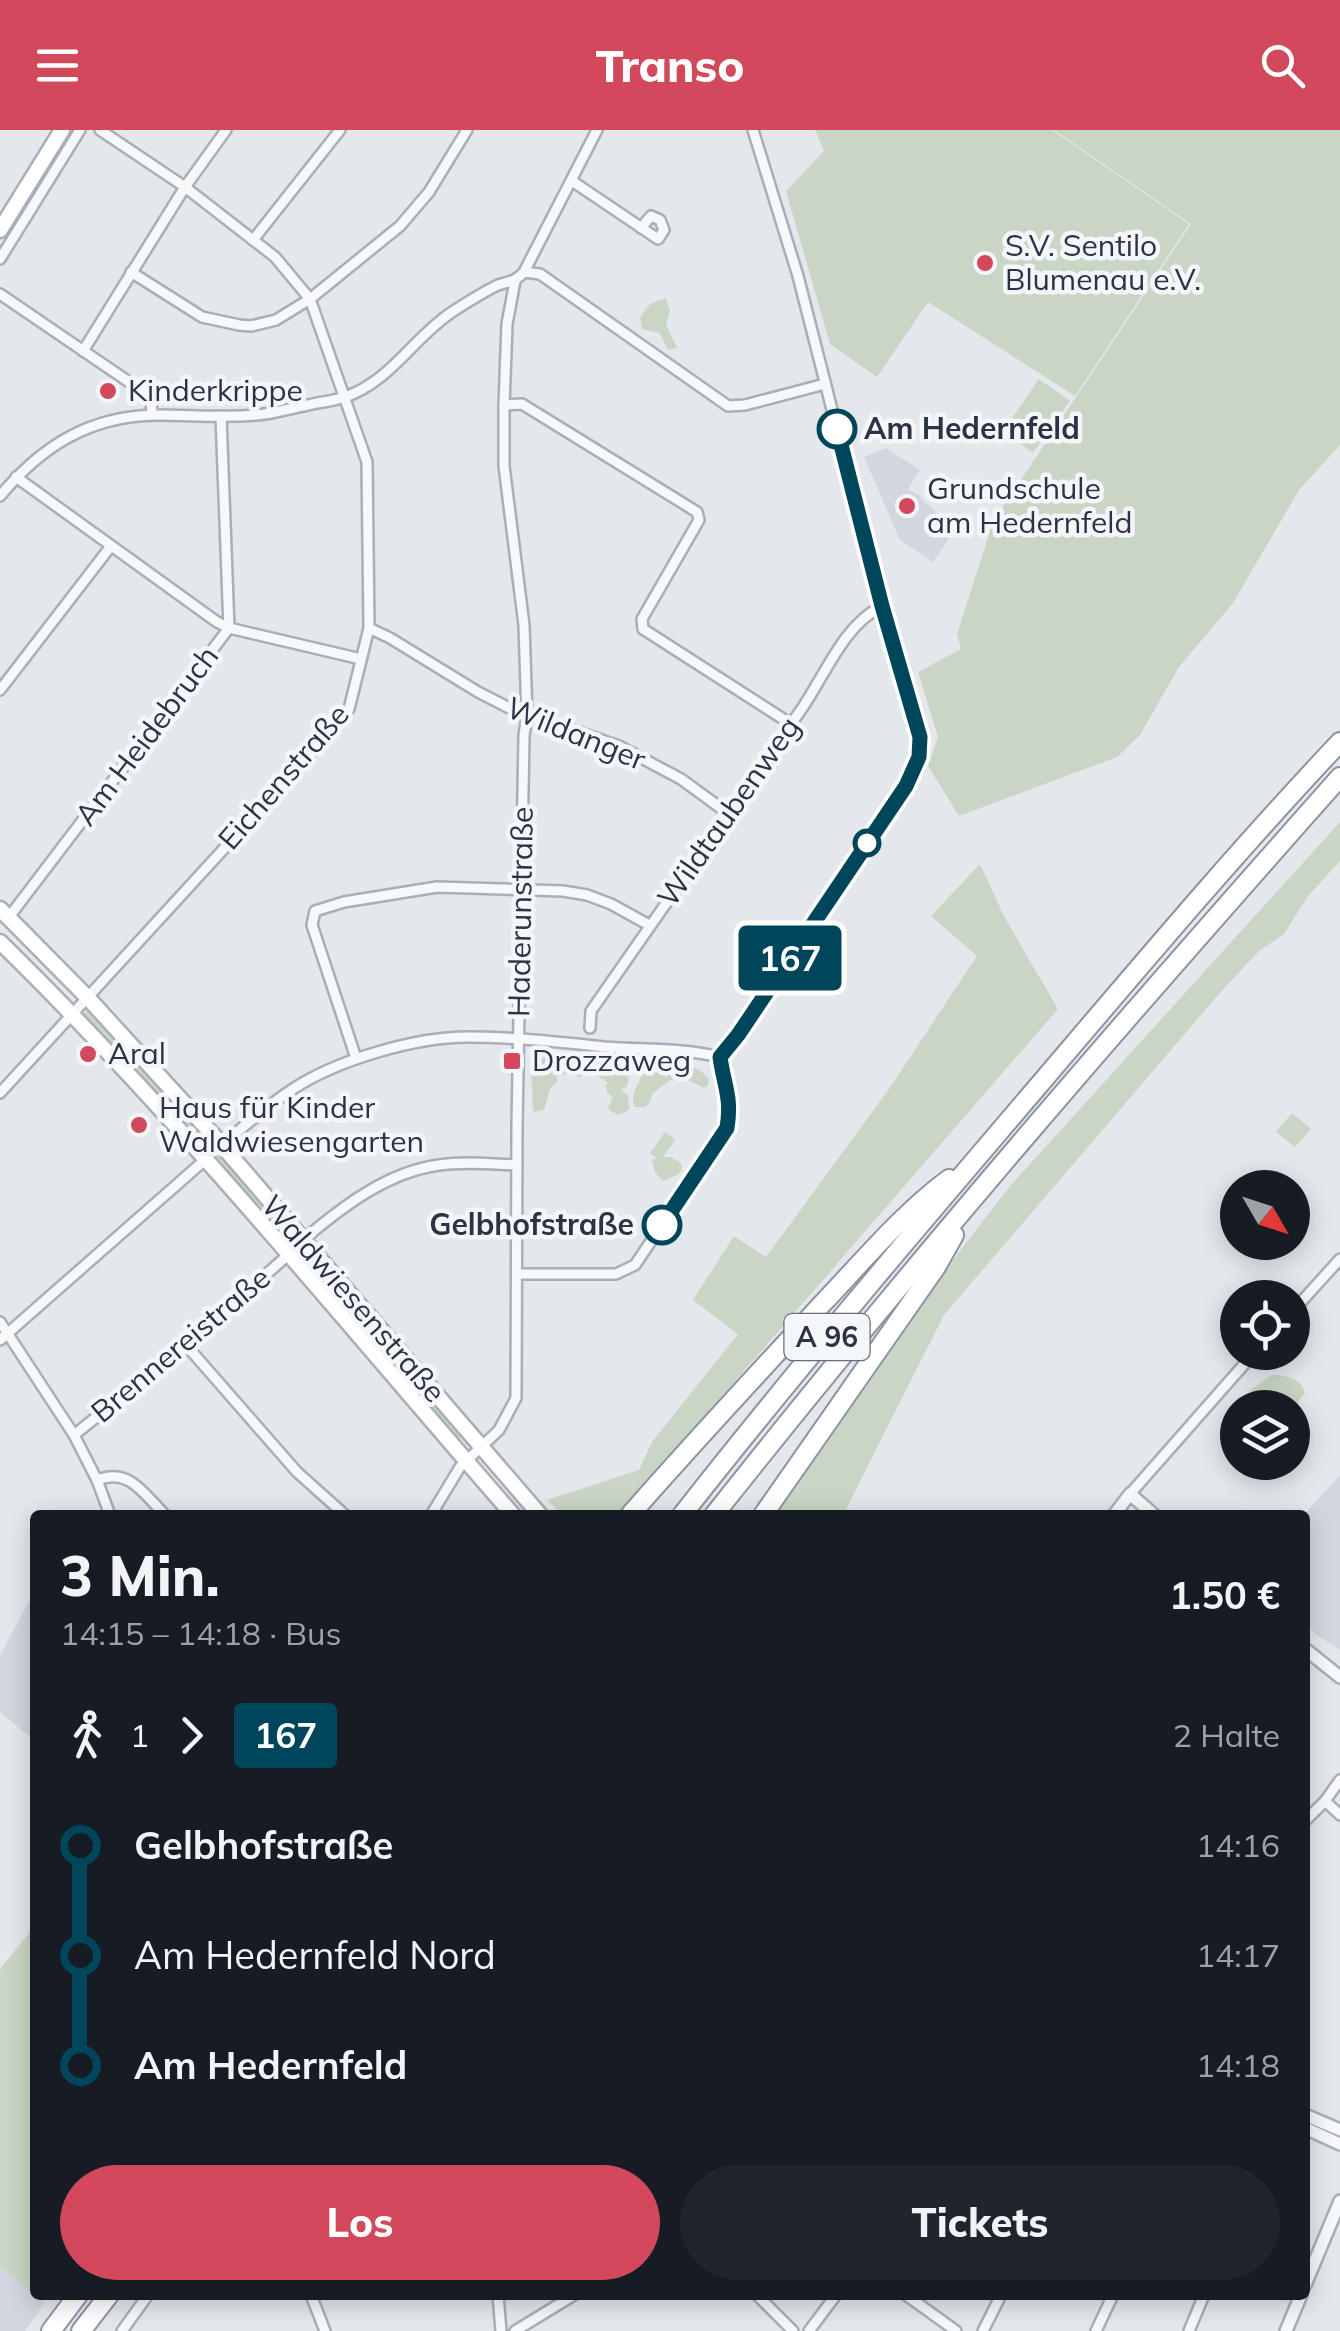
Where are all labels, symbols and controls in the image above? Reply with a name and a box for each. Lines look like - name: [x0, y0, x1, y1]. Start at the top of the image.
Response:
- text: Transo: [596, 37, 744, 93]
- icon: menu: [30, 38, 85, 93]
- icon: search: [1255, 38, 1310, 93]
- place label: S.V. Sentilo Blumenau e.V.: [1005, 226, 1201, 298]
- marker: S.V. Sentilo Blumenau e.V.: [974, 252, 996, 274]
- place label: Kinderkrippe: [128, 371, 303, 409]
- marker: Kinderkrippe: [97, 380, 119, 402]
- place label: Am Hedernfeld: [864, 409, 1080, 447]
- marker: Am Hedernfeld: [818, 410, 856, 448]
- place label: Grundschule am Hedernfeld: [927, 469, 1132, 541]
- marker: Grundschule am Hedernfeld: [896, 495, 918, 517]
- street label: Am Heidebruch: [66, 638, 226, 833]
- street label: Wildanger: [501, 688, 652, 778]
- street label: Eichenstraße: [210, 696, 357, 857]
- street label: Wildtaubenweg: [649, 709, 808, 914]
- street label: Haderunstraße: [499, 806, 541, 1017]
- unlabelled marker: [854, 830, 880, 856]
- line badge: 167: [732, 926, 848, 990]
- text: 167: [758, 936, 822, 980]
- place label: Aral: [108, 1034, 166, 1072]
- place label: Drozzaweg: [532, 1041, 691, 1079]
- marker: Aral: [77, 1043, 99, 1065]
- marker: Drozzaweg: [501, 1050, 523, 1072]
- place label: Haus für Kinder Waldwiesengarten: [159, 1088, 424, 1160]
- marker: Haus für Kinder Waldwiesengarten: [128, 1114, 150, 1136]
- north arrow: [1220, 1170, 1310, 1260]
- map controls: [1220, 1170, 1310, 1480]
- street label: Waldwiesenstraße: [253, 1187, 454, 1410]
- place label: Gelbhofstraße: [429, 1205, 634, 1243]
- marker: Gelbhofstraße: [643, 1206, 681, 1244]
- street label: Brennereistraße: [83, 1258, 278, 1430]
- button: locate: [1220, 1280, 1310, 1370]
- road number: A 96: [784, 1314, 870, 1360]
- button: layers: [1220, 1390, 1310, 1480]
- text: 3 Min.: [60, 1541, 220, 1610]
- text: 1.50 €: [1169, 1571, 1280, 1619]
- text: 14:15 – 14:18 · Bus: [60, 1613, 341, 1653]
- icon: walk: [60, 1708, 115, 1763]
- icon: forward: [164, 1708, 219, 1763]
- text: 167: [254, 1713, 317, 1757]
- text: 1: [130, 1715, 149, 1755]
- text: 2 Halte: [1173, 1715, 1280, 1755]
- text: Gelbhofstraße: [134, 1821, 393, 1869]
- text: 14:16: [1196, 1825, 1280, 1865]
- text: Am Hedernfeld Nord: [134, 1931, 496, 1979]
- text: 14:17: [1196, 1935, 1280, 1975]
- text: Am Hedernfeld: [134, 2041, 407, 2089]
- text: 14:18: [1196, 2045, 1280, 2085]
- button: Los: [60, 2165, 660, 2280]
- button: Tickets: [680, 2165, 1280, 2280]

